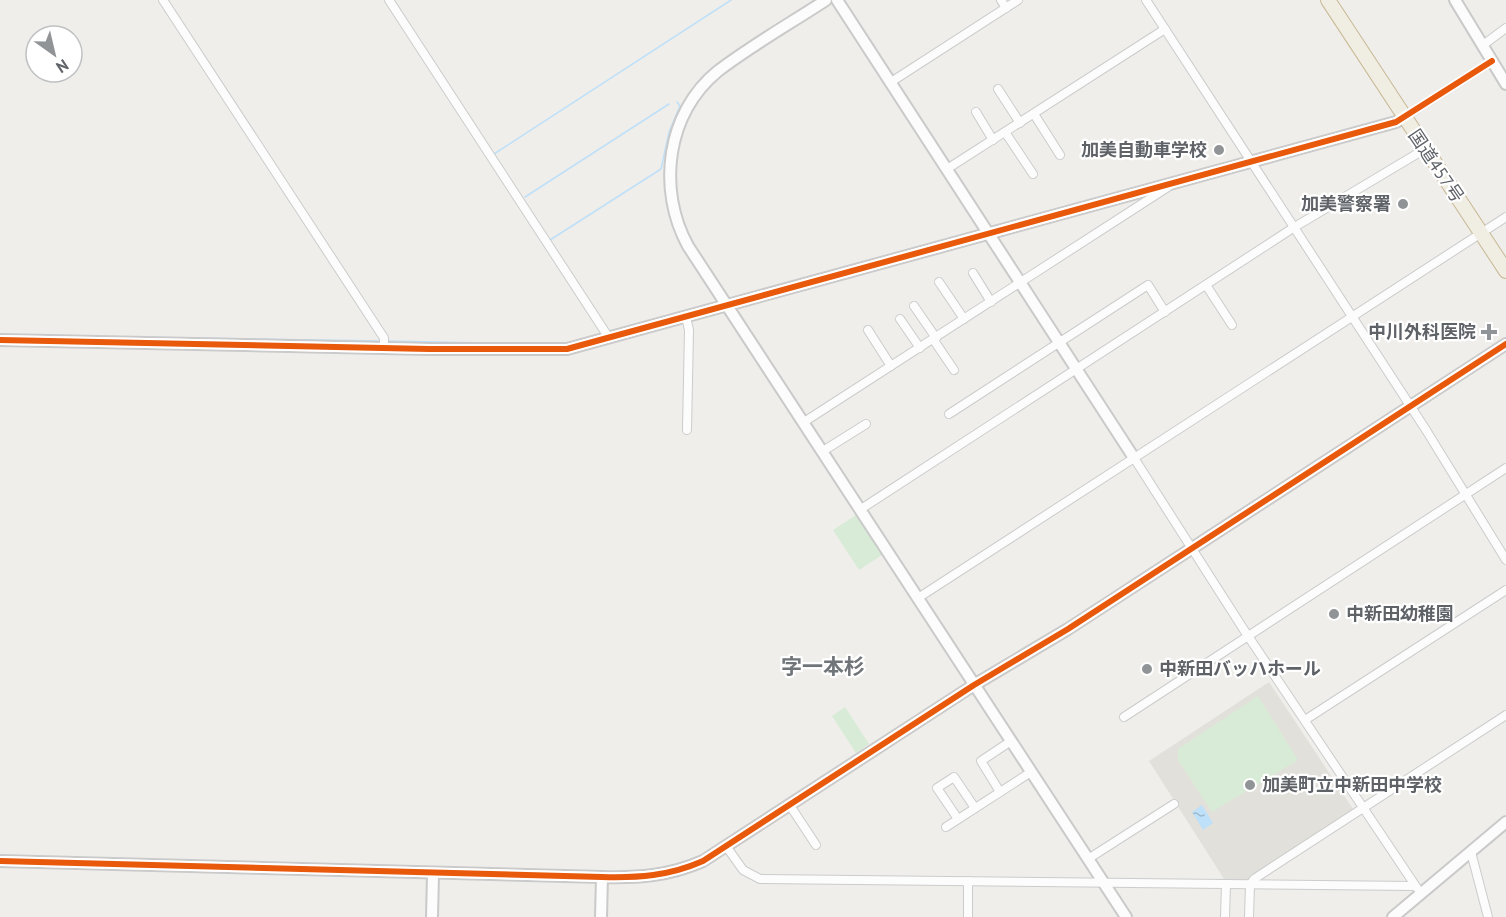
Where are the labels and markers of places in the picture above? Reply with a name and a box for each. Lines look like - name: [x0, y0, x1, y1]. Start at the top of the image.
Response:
- place label: 加美自動車学校: [1081, 138, 1207, 161]
- marker: 加美自動車学校: [1212, 143, 1226, 157]
- place label: 加美警察署: [1301, 192, 1391, 215]
- marker: 加美警察署: [1396, 197, 1410, 211]
- place label: 中川外科医院: [1368, 320, 1476, 343]
- marker: 中川外科医院: [1480, 323, 1498, 341]
- place label: 中新田幼稚園: [1346, 602, 1454, 625]
- marker: 中新田幼稚園: [1327, 607, 1341, 621]
- place label: 中新田バッハホール: [1159, 657, 1321, 680]
- marker: 中新田バッハホール: [1140, 662, 1154, 676]
- place label: 加美町立中新田中学校: [1262, 773, 1442, 796]
- marker: 加美町立中新田中学校: [1243, 778, 1257, 792]

